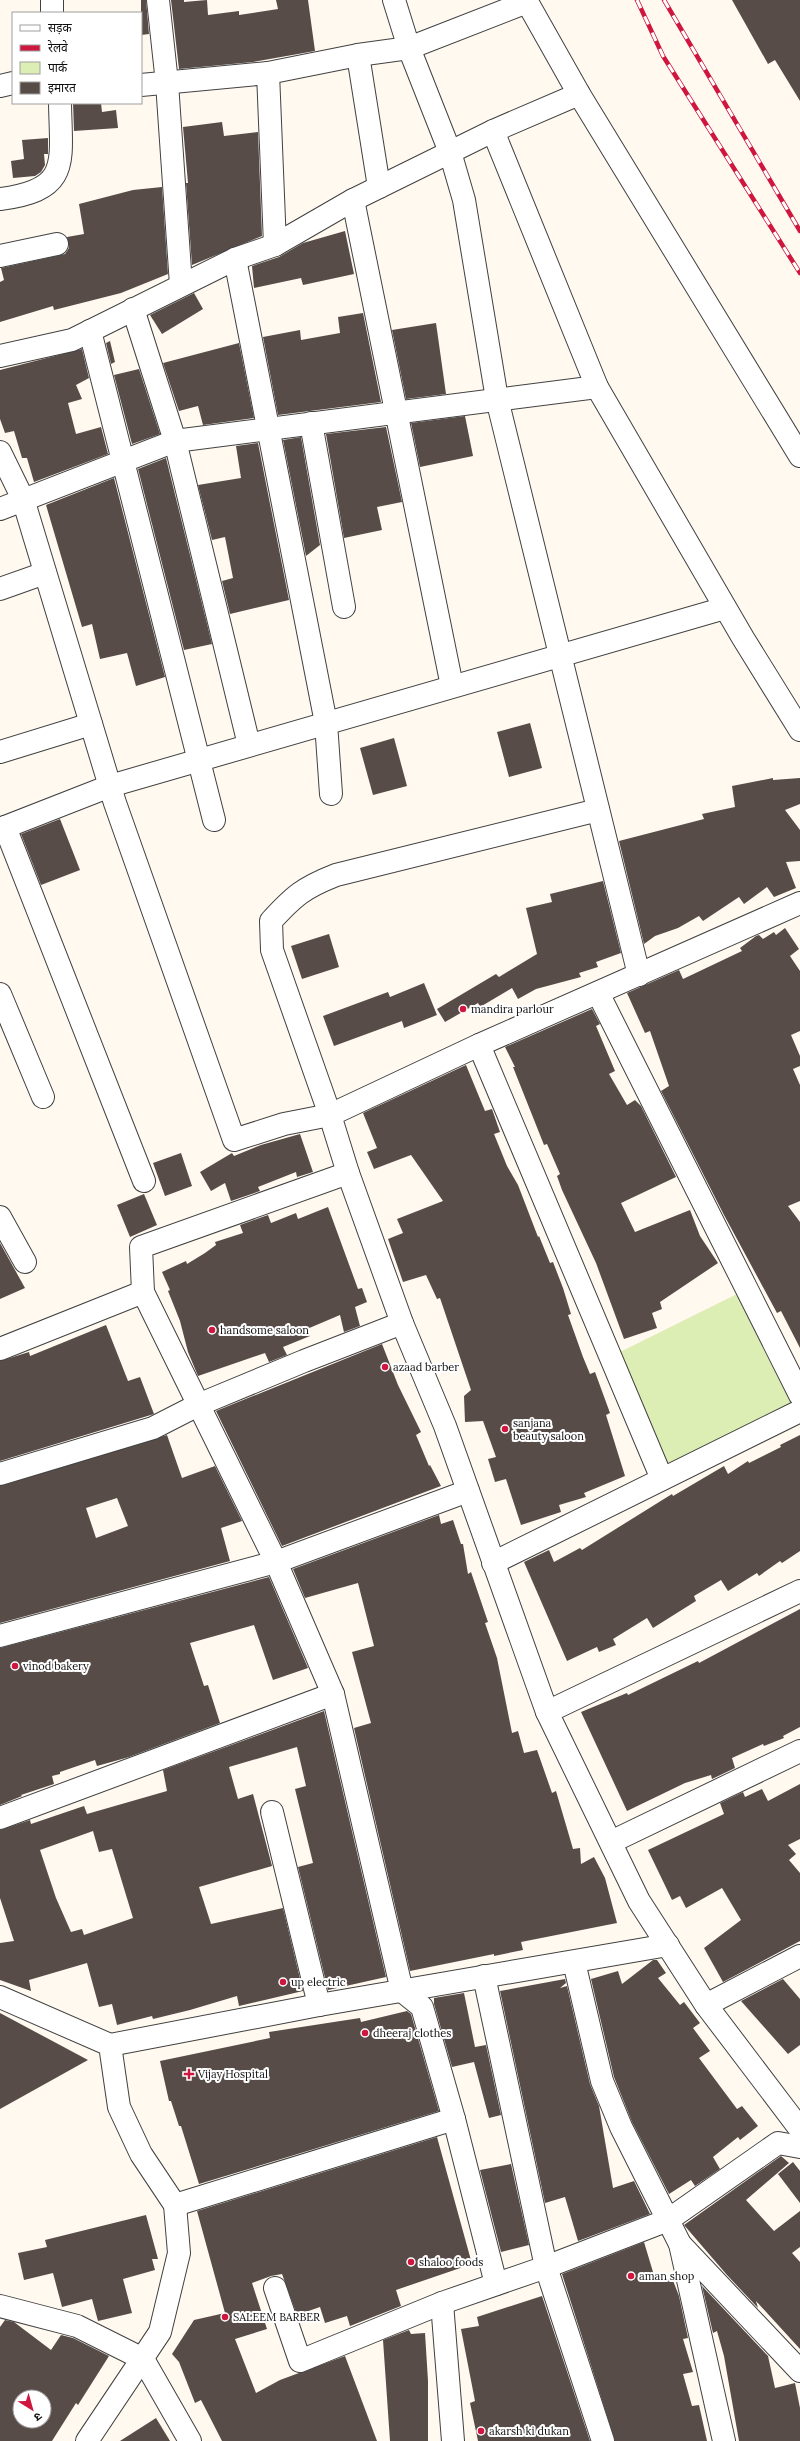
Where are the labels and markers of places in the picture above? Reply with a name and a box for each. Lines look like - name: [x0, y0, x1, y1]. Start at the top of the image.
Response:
- place label: mandira parlour: [471, 1002, 554, 1016]
- marker: mandira parlour: [458, 1004, 468, 1014]
- place label: handsome saloon: [220, 1323, 309, 1337]
- marker: handsome saloon: [207, 1325, 217, 1335]
- place label: azaad barber: [393, 1360, 459, 1374]
- marker: azaad barber: [380, 1362, 390, 1372]
- place label: sanjana beauty saloon: [513, 1416, 584, 1443]
- marker: sanjana beauty saloon: [500, 1424, 510, 1434]
- place label: vinod bakery: [23, 1659, 89, 1673]
- marker: vinod bakery: [10, 1661, 20, 1671]
- place label: up electric: [291, 1975, 346, 1989]
- marker: up electric: [278, 1977, 288, 1987]
- place label: dheeraj clothes: [373, 2026, 451, 2040]
- marker: dheeraj clothes: [360, 2028, 370, 2038]
- place label: Vijay Hospital: [197, 2067, 268, 2081]
- marker: Vijay Hospital: [183, 2068, 195, 2080]
- place label: shaloo foods: [419, 2255, 483, 2269]
- marker: shaloo foods: [406, 2257, 416, 2267]
- place label: aman shop: [639, 2269, 695, 2283]
- marker: aman shop: [626, 2271, 636, 2281]
- place label: SALEEM BARBER: [233, 2310, 320, 2324]
- marker: SALEEM BARBER: [220, 2312, 230, 2322]
- place label: akarsh ki dukan: [489, 2424, 569, 2438]
- marker: akarsh ki dukan: [476, 2426, 486, 2436]

